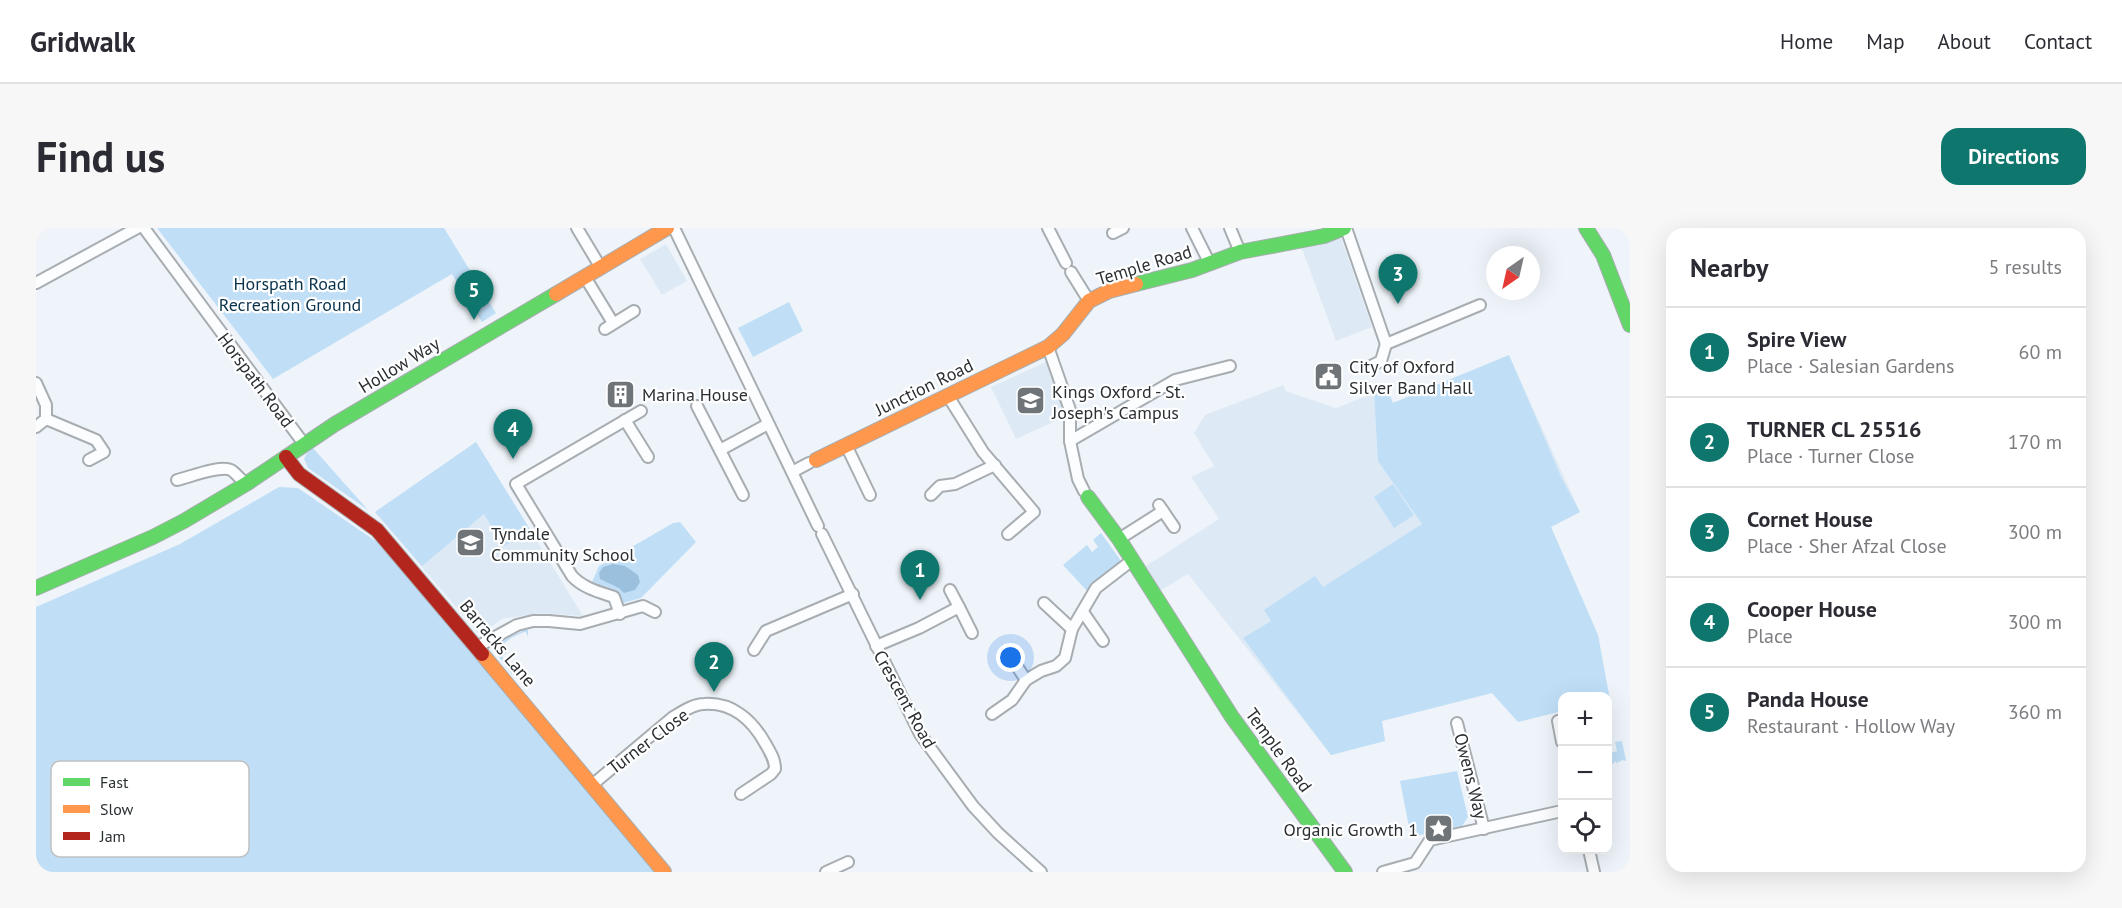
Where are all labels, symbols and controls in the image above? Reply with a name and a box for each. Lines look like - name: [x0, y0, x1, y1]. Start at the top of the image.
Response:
- text: Gridwalk: [30, 23, 136, 60]
- text: Home: [1780, 28, 1833, 55]
- text: Map: [1866, 28, 1905, 55]
- text: About: [1938, 28, 1991, 55]
- text: Contact: [2024, 28, 2092, 55]
- button: Directions: [1941, 128, 2086, 185]
- text: Find us: [36, 129, 165, 184]
- street label: Temple Road: [1094, 240, 1194, 290]
- north arrow: [1486, 246, 1540, 300]
- text: Nearby: [1690, 251, 1768, 284]
- pin: 3: [1378, 254, 1418, 304]
- text: 5 results: [1989, 254, 2062, 280]
- pin: 5: [454, 270, 494, 320]
- park label: Horspath Road Recreation Ground: [219, 272, 361, 316]
- text: Spire View: [1747, 325, 1846, 353]
- street label: Horspath Road: [213, 328, 299, 432]
- street label: Hollow Way: [354, 332, 444, 398]
- text: 1: [1704, 339, 1715, 365]
- text: 60 m: [2019, 339, 2062, 365]
- street label: Junction Road: [870, 353, 977, 421]
- text: Place · Salesian Gardens: [1747, 353, 1954, 379]
- place label: City of Oxford Silver Band Hall: [1349, 355, 1473, 399]
- public building icon: City of Oxford Silver Band Hall: [1312, 360, 1344, 392]
- building icon: Marina House: [605, 378, 637, 410]
- place label: Kings Oxford - St. Joseph's Campus: [1051, 380, 1185, 424]
- place label: Marina House: [642, 383, 748, 406]
- school or university icon: Kings Oxford - St. Joseph's Campus: [1015, 385, 1047, 417]
- pin: 4: [494, 410, 532, 459]
- text: TURNER CL 25516: [1747, 415, 1921, 443]
- text: 2: [1704, 429, 1715, 455]
- text: 170 m: [2008, 429, 2062, 455]
- text: Place · Turner Close: [1747, 443, 1914, 469]
- text: Cornet House: [1747, 505, 1873, 533]
- text: 3: [1704, 519, 1715, 545]
- text: 300 m: [2008, 519, 2062, 545]
- place label: Tyndale Community School: [491, 522, 635, 566]
- school or university icon: Tyndale Community School: [454, 527, 486, 559]
- text: Place · Sher Afzal Close: [1747, 533, 1947, 559]
- pin: 1: [900, 550, 940, 600]
- street label: Barracks Lane: [455, 595, 541, 691]
- text: Cooper House: [1747, 595, 1877, 623]
- text: 4: [1704, 609, 1715, 635]
- text: 300 m: [2008, 609, 2062, 635]
- text: Place: [1747, 623, 1793, 649]
- pin: 2: [694, 642, 734, 692]
- your location: [996, 643, 1025, 672]
- street label: Crescent Road: [869, 646, 941, 752]
- text: Panda House: [1747, 685, 1869, 713]
- map controls: [1558, 692, 1612, 854]
- button: +: [1558, 692, 1612, 746]
- text: 5: [1704, 699, 1715, 725]
- text: 360 m: [2008, 699, 2062, 725]
- street label: Turner Close: [603, 703, 693, 779]
- street label: Temple Road: [1241, 703, 1317, 797]
- text: Restaurant · Hollow Way: [1747, 713, 1955, 739]
- street label: Owens Way: [1449, 731, 1493, 822]
- button: −: [1558, 746, 1612, 800]
- legend: [51, 761, 249, 857]
- text: Fast: [100, 772, 129, 792]
- text: Slow: [100, 799, 134, 819]
- button: locate: [1558, 800, 1612, 854]
- place icon: Organic Growth 1: [1423, 813, 1455, 845]
- place label: Organic Growth 1: [1283, 818, 1418, 841]
- text: Jam: [99, 826, 126, 846]

